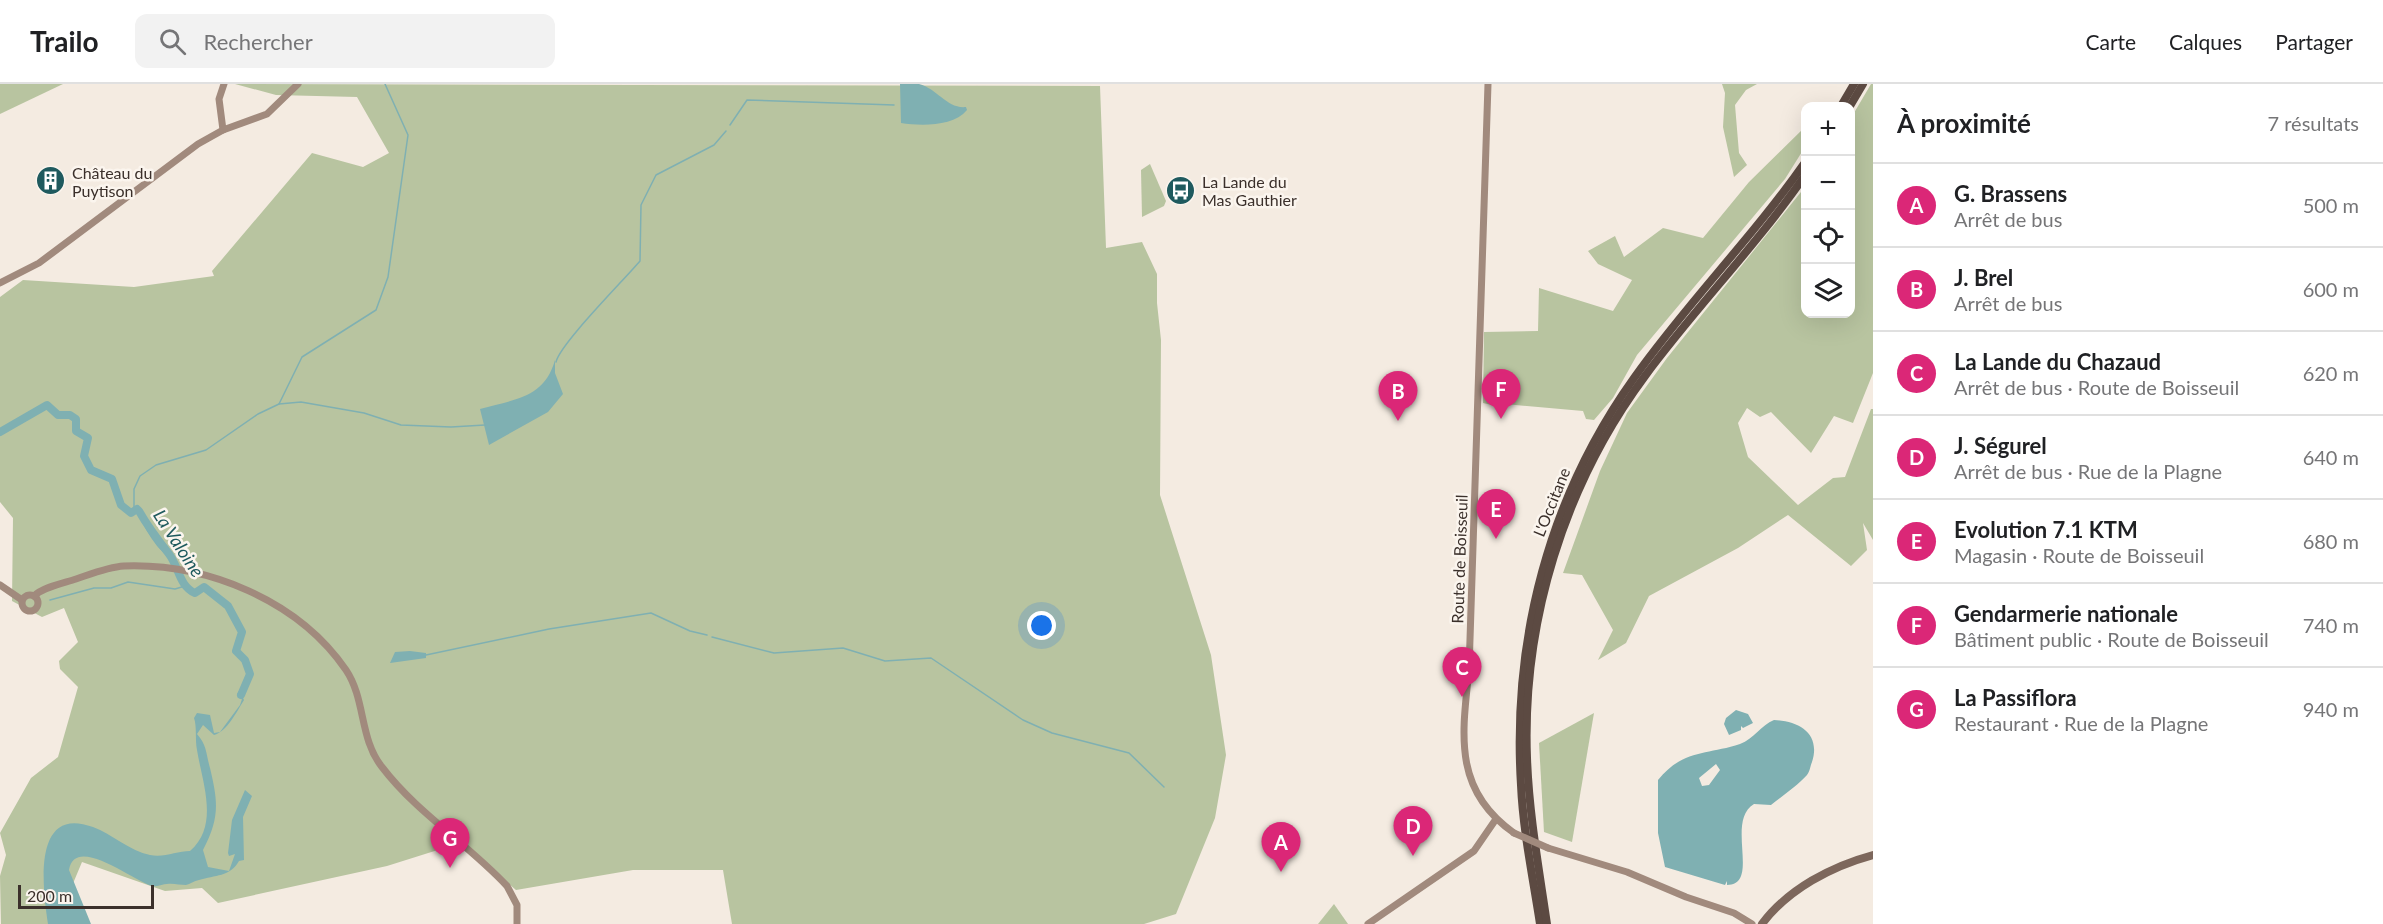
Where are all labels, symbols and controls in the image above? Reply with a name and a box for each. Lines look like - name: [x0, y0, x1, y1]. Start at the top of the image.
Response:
- search box: [135, 14, 555, 68]
- text: Trailo: [30, 24, 99, 58]
- icon: search: [156, 25, 189, 58]
- text: Rechercher: [204, 28, 313, 55]
- text: Carte: [2085, 29, 2136, 54]
- text: Calques: [2169, 29, 2242, 54]
- text: Partager: [2275, 29, 2353, 54]
- map controls: [1801, 102, 1855, 318]
- button: +: [1801, 102, 1855, 156]
- text: À proximité: [1897, 107, 2031, 139]
- text: 7 résultats: [2268, 111, 2359, 135]
- button: −: [1801, 156, 1855, 210]
- place label: Château du Puytison: [72, 163, 152, 200]
- building icon: Château du Puytison: [35, 165, 67, 197]
- place label: La Lande du Mas Gauthier: [1202, 172, 1297, 209]
- bus stop icon: La Lande du Mas Gauthier: [1165, 174, 1197, 206]
- text: G. Brassens: [1954, 180, 2067, 207]
- text: A: [1910, 193, 1923, 217]
- text: 500 m: [2303, 193, 2359, 217]
- text: Arrêt de bus: [1954, 207, 2062, 231]
- button: locate: [1801, 210, 1855, 264]
- button: layers: [1801, 264, 1855, 318]
- text: J. Brel: [1954, 264, 2013, 291]
- text: B: [1910, 277, 1923, 301]
- text: 600 m: [2303, 277, 2359, 301]
- text: Arrêt de bus: [1954, 291, 2062, 315]
- text: La Lande du Chazaud: [1954, 348, 2161, 375]
- text: C: [1910, 361, 1923, 385]
- text: 620 m: [2303, 361, 2359, 385]
- pin: F: [1482, 370, 1520, 419]
- pin: B: [1378, 372, 1418, 421]
- text: Arrêt de bus · Route de Boisseuil: [1954, 375, 2239, 399]
- text: J. Ségurel: [1954, 432, 2047, 459]
- text: D: [1909, 445, 1924, 469]
- text: 640 m: [2303, 445, 2359, 469]
- text: Arrêt de bus · Rue de la Plagne: [1954, 459, 2222, 483]
- street label: L'Occitane: [1529, 465, 1573, 539]
- pin: E: [1476, 490, 1516, 539]
- street label: Route de Boisseuil: [1447, 494, 1471, 624]
- water label: La Valoine: [149, 505, 209, 581]
- text: Evolution 7.1 KTM: [1954, 516, 2138, 543]
- text: E: [1911, 529, 1922, 553]
- text: 680 m: [2303, 529, 2359, 553]
- text: Magasin · Route de Boisseuil: [1954, 543, 2204, 567]
- text: Gendarmerie nationale: [1954, 600, 2178, 627]
- your location: [1027, 611, 1056, 640]
- text: F: [1911, 613, 1922, 637]
- text: 740 m: [2303, 613, 2359, 637]
- text: Bâtiment public · Route de Boisseuil: [1954, 627, 2269, 651]
- pin: C: [1442, 648, 1482, 697]
- text: La Passiflora: [1954, 684, 2077, 711]
- text: G: [1909, 697, 1924, 721]
- text: 940 m: [2303, 697, 2359, 721]
- text: Restaurant · Rue de la Plagne: [1954, 711, 2208, 735]
- pin: D: [1394, 806, 1432, 856]
- pin: G: [430, 818, 470, 868]
- pin: A: [1262, 822, 1300, 872]
- scale bar: [18, 882, 154, 910]
- text: 200 m: [27, 886, 72, 905]

